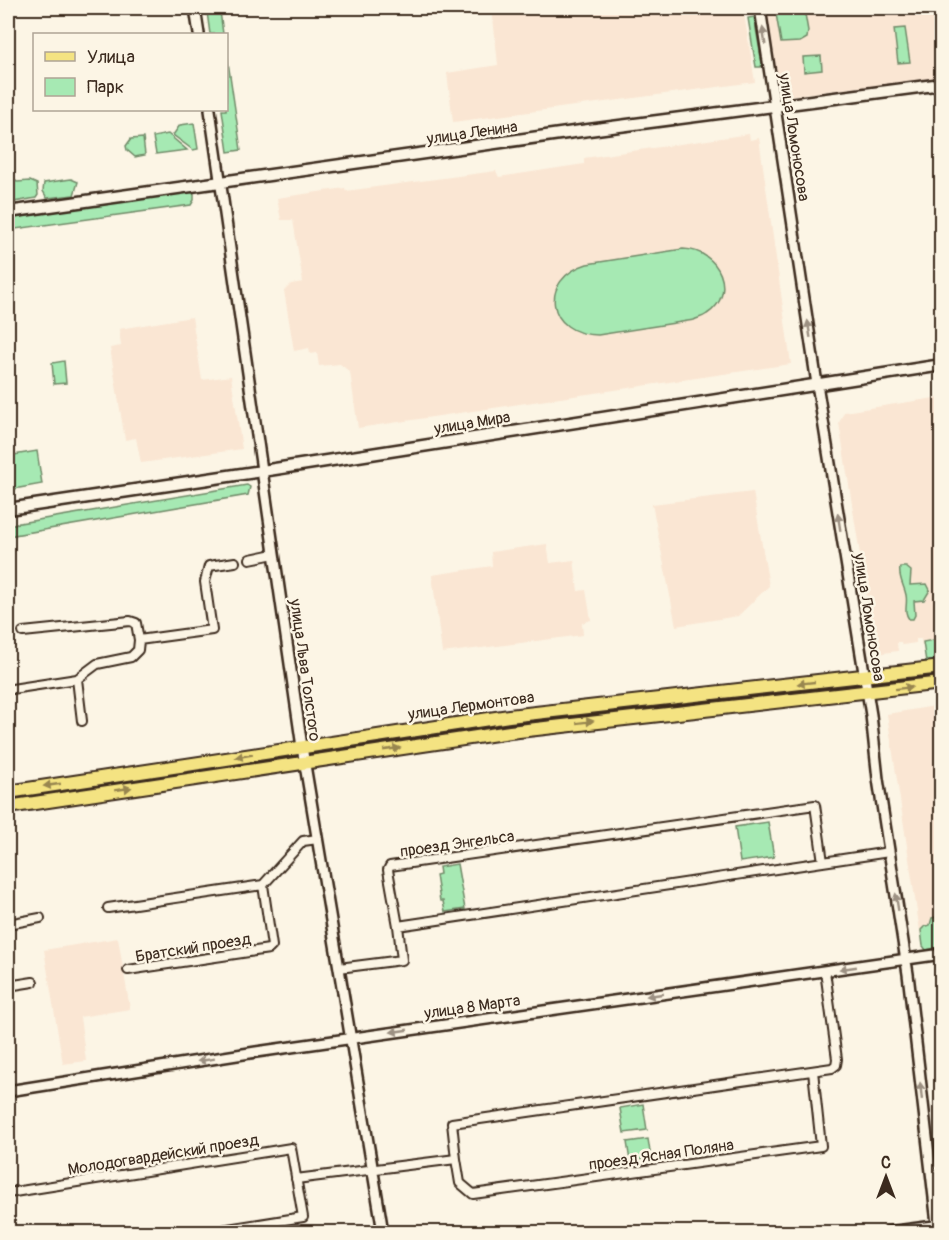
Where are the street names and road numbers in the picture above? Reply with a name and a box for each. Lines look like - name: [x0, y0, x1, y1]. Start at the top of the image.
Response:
- street label: улица Ломоносова: [774, 71, 814, 203]
- street label: улица Ленина: [425, 117, 519, 149]
- street label: улица Мира: [432, 407, 512, 439]
- street label: улица Ломоносова: [849, 551, 889, 683]
- street label: улица Льва Толстого: [285, 597, 325, 743]
- street label: улица Лермонтова: [406, 687, 536, 725]
- street label: проезд Энгельса: [399, 826, 516, 862]
- street label: Братский проезд: [134, 929, 253, 967]
- street label: улица 8 Марта: [422, 990, 521, 1024]
- street label: Молодогвардейский проезд: [66, 1130, 260, 1180]
- street label: проезд Ясная Поляна: [587, 1135, 735, 1175]

